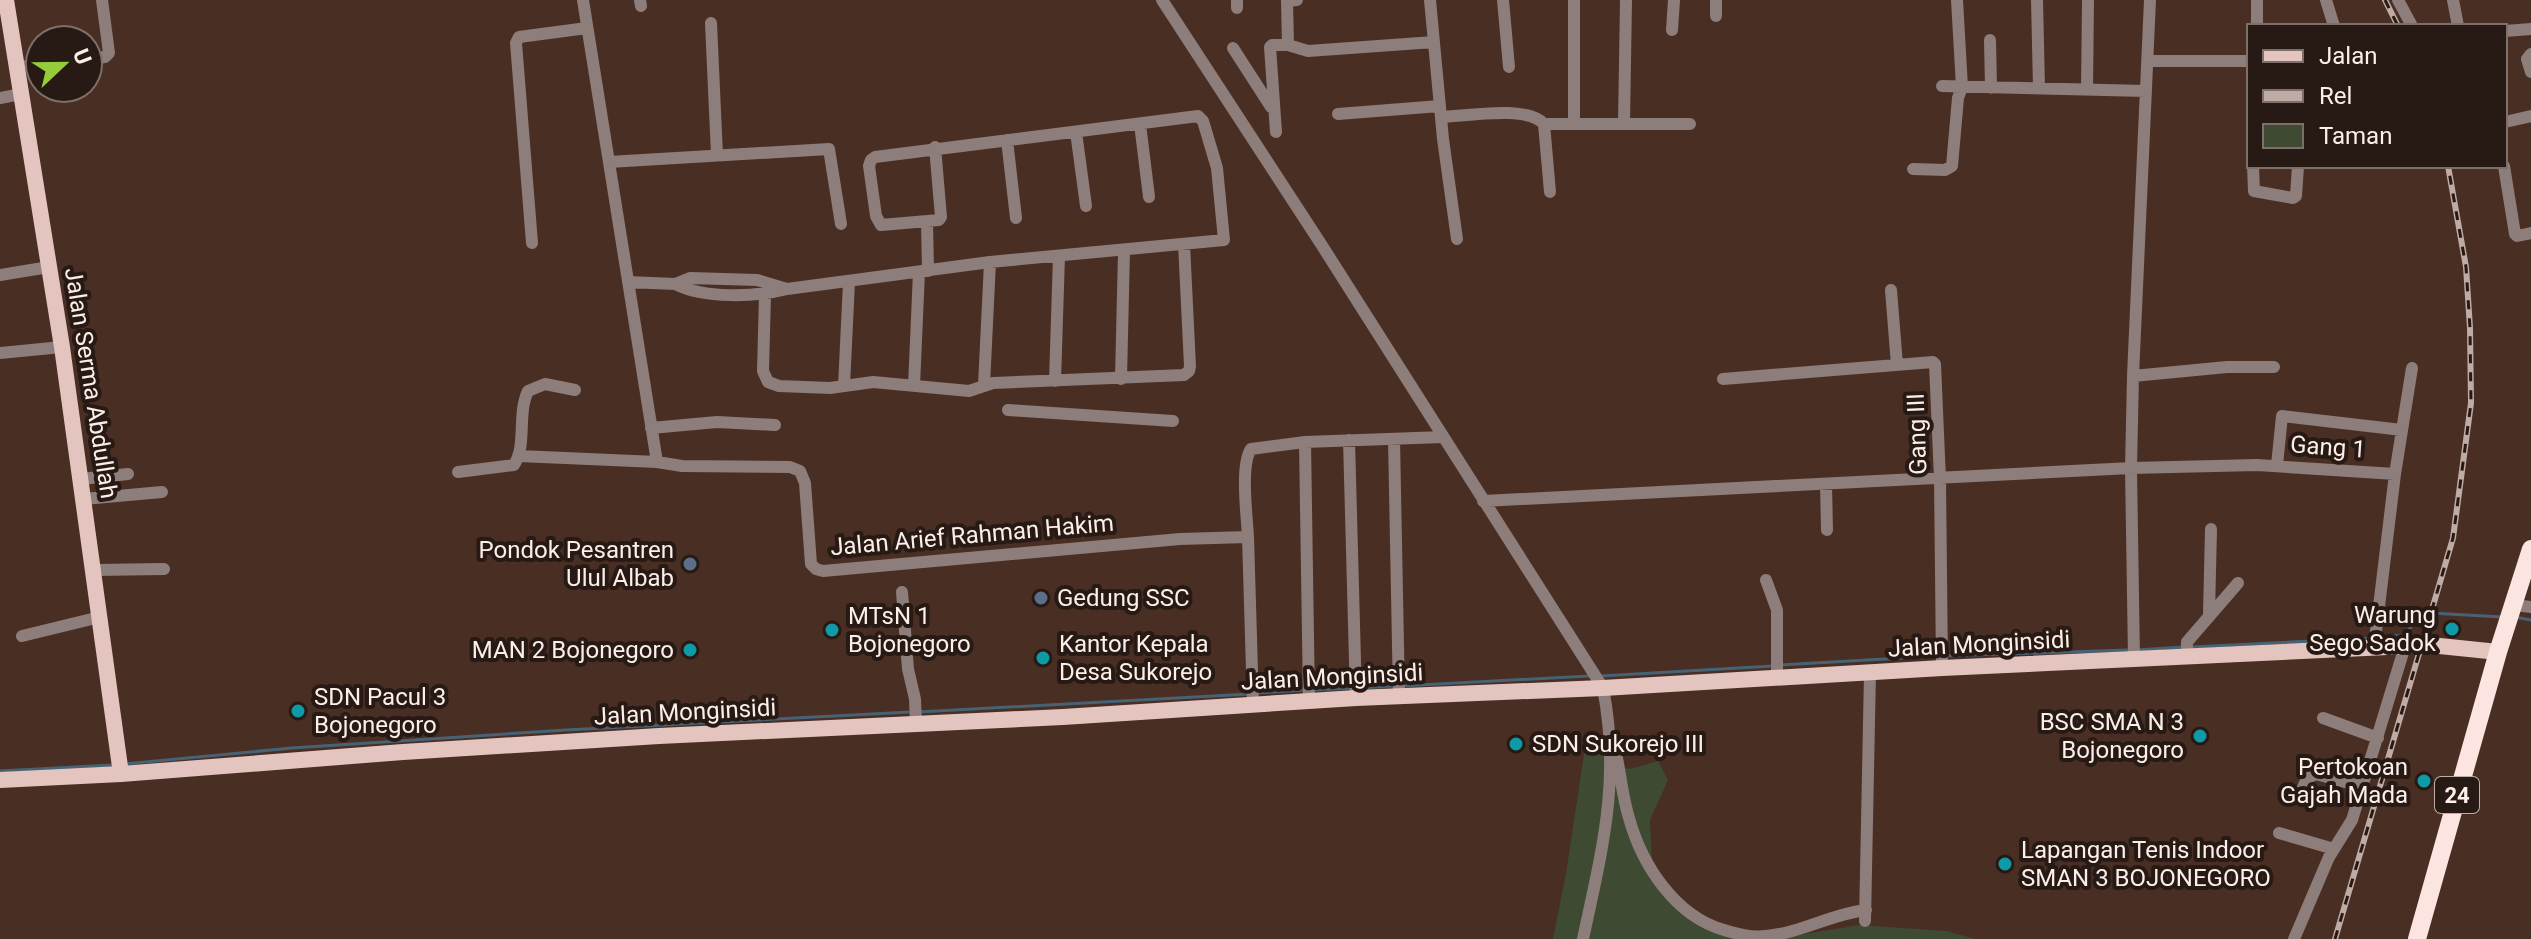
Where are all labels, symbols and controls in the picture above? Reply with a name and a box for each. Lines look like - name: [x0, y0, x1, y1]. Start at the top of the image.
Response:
- north arrow: [24, 24, 104, 104]
- legend: [2247, 24, 2507, 168]
- text: Jalan: [2319, 42, 2377, 70]
- text: U: [68, 45, 96, 68]
- text: Rel: [2319, 82, 2352, 110]
- text: Taman: [2319, 122, 2392, 150]
- street label: Jalan Serma Abdullah: [59, 266, 123, 500]
- street label: Gang III: [1902, 393, 1932, 475]
- street label: Gang 1: [2289, 430, 2367, 464]
- street label: Jalan Arief Rahman Hakim: [829, 509, 1115, 561]
- place label: Pondok Pesantren Ulul Albab: [479, 536, 674, 592]
- marker: Pondok Pesantren Ulul Albab: [681, 555, 699, 573]
- place label: Gedung SSC: [1057, 584, 1190, 612]
- marker: Gedung SSC: [1032, 589, 1050, 607]
- place label: Warung Sego Sadok: [2309, 601, 2437, 657]
- place label: MTsN 1 Bojonegoro: [848, 602, 971, 658]
- marker: Warung Sego Sadok: [2443, 620, 2461, 638]
- marker: MTsN 1 Bojonegoro: [823, 621, 841, 639]
- street label: Jalan Monginsidi: [1887, 625, 2071, 663]
- place label: Kantor Kepala Desa Sukorejo: [1059, 630, 1212, 686]
- place label: MAN 2 Bojonegoro: [472, 636, 674, 664]
- marker: MAN 2 Bojonegoro: [681, 641, 699, 659]
- marker: Kantor Kepala Desa Sukorejo: [1034, 649, 1052, 667]
- street label: Jalan Monginsidi: [1240, 658, 1424, 696]
- place label: SDN Pacul 3 Bojonegoro: [314, 683, 446, 739]
- street label: Jalan Monginsidi: [593, 693, 777, 731]
- marker: SDN Pacul 3 Bojonegoro: [289, 702, 307, 720]
- place label: BSC SMA N 3 Bojonegoro: [2040, 708, 2184, 764]
- marker: BSC SMA N 3 Bojonegoro: [2191, 727, 2209, 745]
- place label: SDN Sukorejo III: [1532, 730, 1704, 758]
- marker: SDN Sukorejo III: [1507, 735, 1525, 753]
- place label: Pertokoan Gajah Mada: [2280, 753, 2408, 809]
- marker: Pertokoan Gajah Mada: [2415, 772, 2433, 790]
- road number: 24: [2435, 777, 2479, 813]
- place label: Lapangan Tenis Indoor SMAN 3 BOJONEGORO: [2021, 836, 2271, 892]
- marker: Lapangan Tenis Indoor SMAN 3 BOJONEGORO: [1996, 855, 2014, 873]

